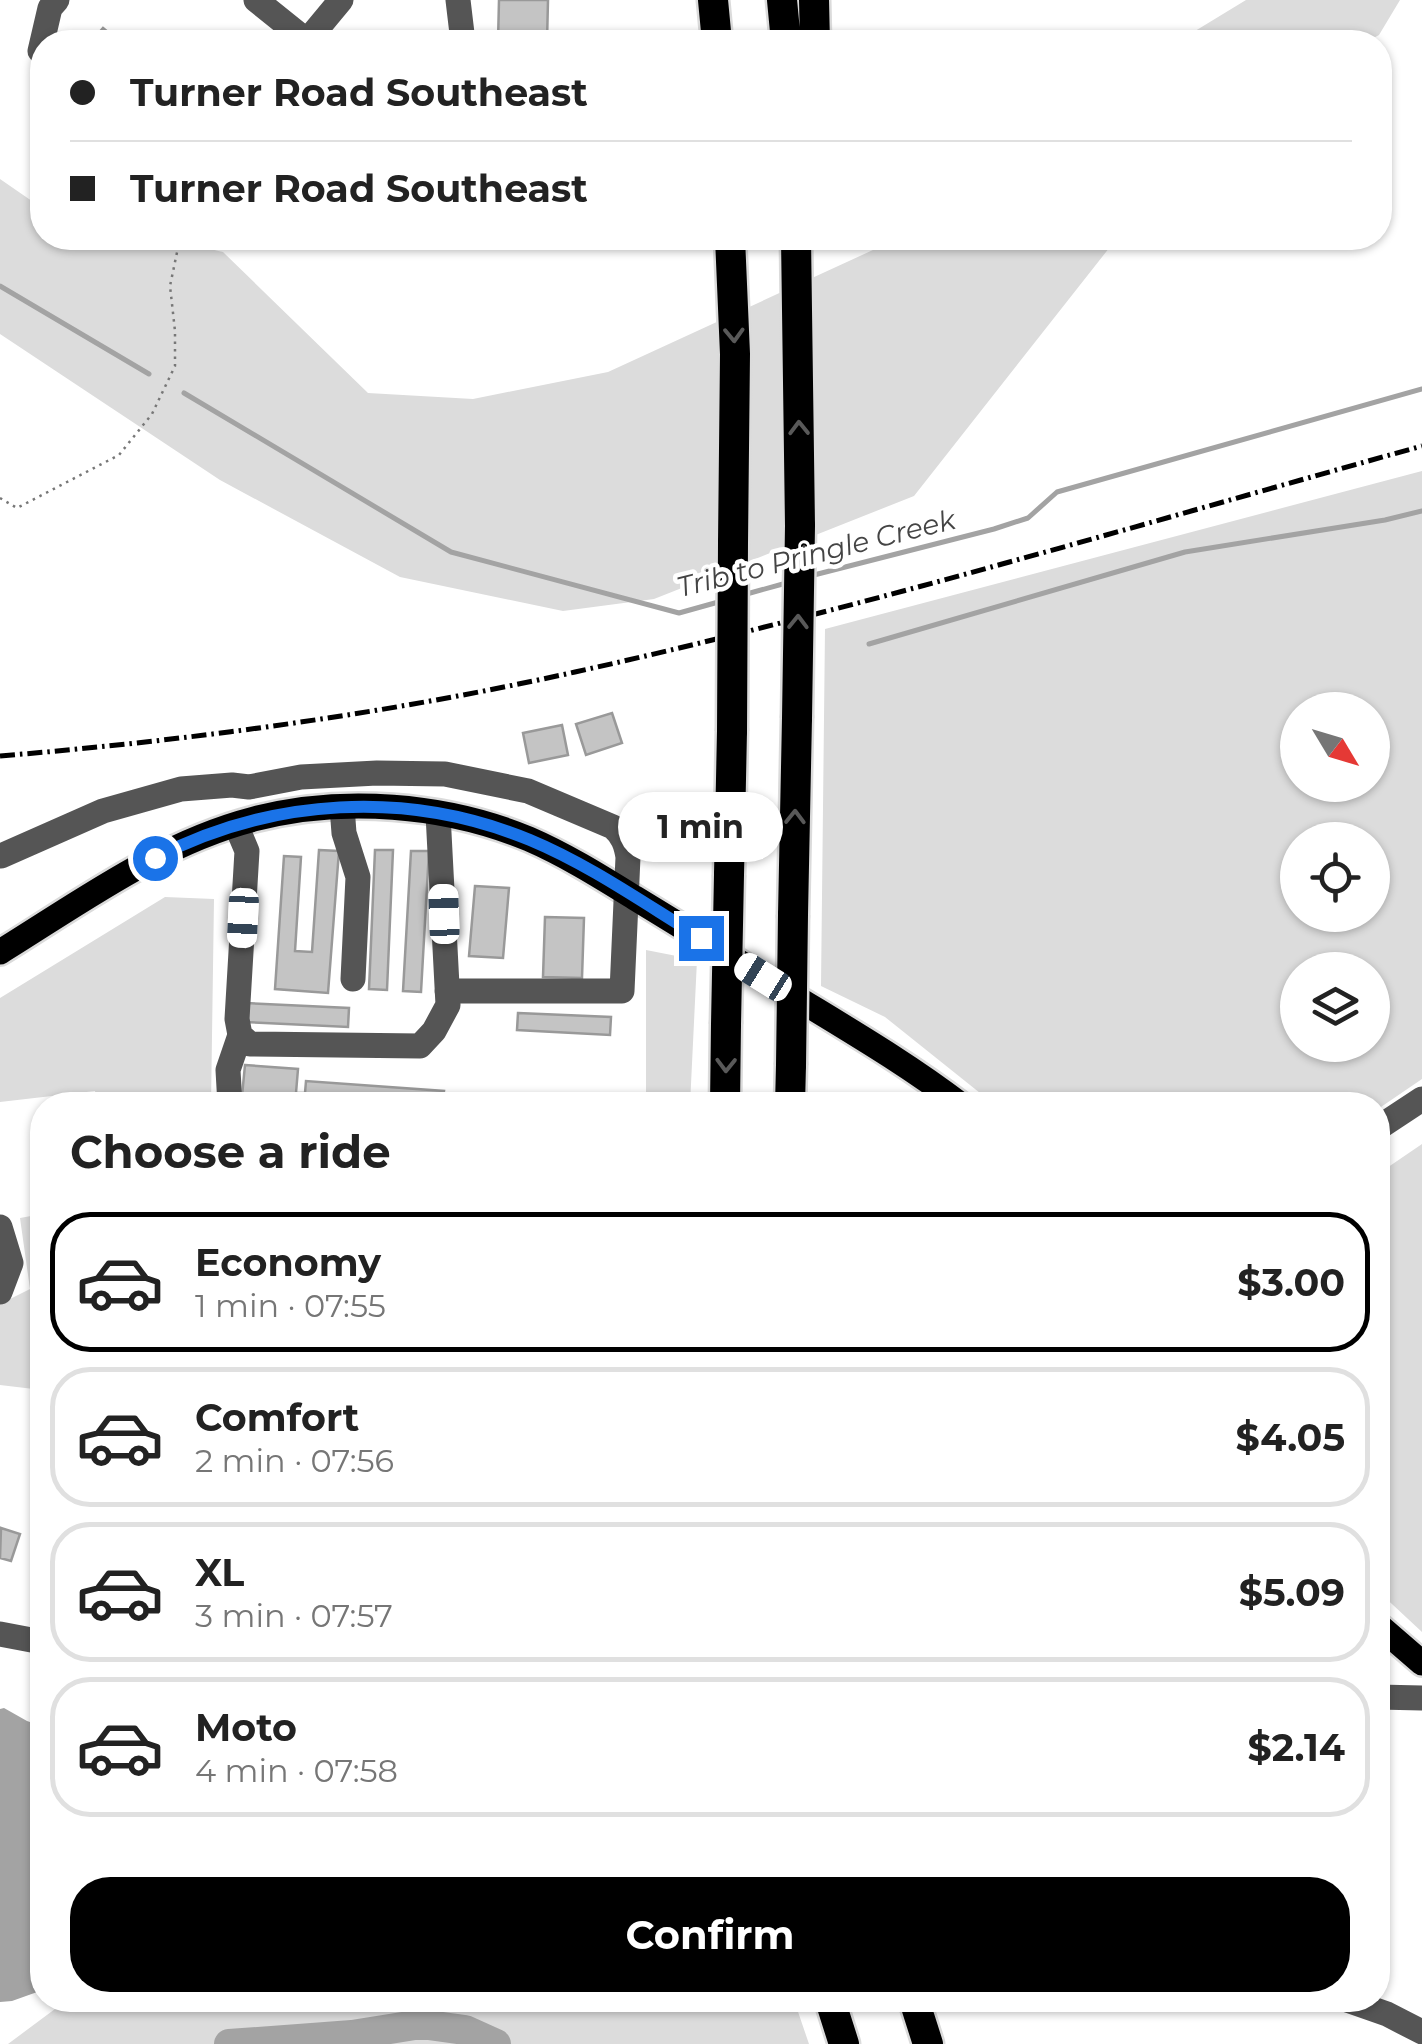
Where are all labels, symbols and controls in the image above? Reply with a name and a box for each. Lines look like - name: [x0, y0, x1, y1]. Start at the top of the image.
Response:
- text: Turner Road Southeast: [130, 69, 588, 116]
- text: Turner Road Southeast: [130, 165, 588, 212]
- one-way arrow: [723, 327, 744, 343]
- one-way arrow: [788, 420, 809, 436]
- water label: Trib to Pringle Creek: [673, 502, 960, 604]
- one-way arrow: [788, 613, 809, 629]
- north arrow: [1280, 692, 1390, 802]
- map controls: [1280, 692, 1390, 1062]
- callout: 1 min: [618, 793, 784, 863]
- text: 1 min: [657, 807, 744, 846]
- one-way arrow: [785, 809, 806, 825]
- button: locate: [1280, 822, 1390, 932]
- route start: [133, 836, 178, 881]
- car: [428, 883, 460, 945]
- car: [226, 887, 260, 949]
- route end: [679, 916, 724, 961]
- car: [730, 948, 796, 1006]
- button: layers: [1280, 952, 1390, 1062]
- one-way arrow: [715, 1058, 737, 1073]
- text: Choose a ride: [70, 1124, 391, 1179]
- icon: car: [75, 1237, 165, 1327]
- text: Economy: [195, 1239, 381, 1286]
- text: $3.00: [1237, 1259, 1345, 1306]
- text: 1 min · 07:55: [195, 1286, 386, 1325]
- icon: car: [75, 1392, 165, 1482]
- text: Comfort: [195, 1394, 359, 1441]
- text: $4.05: [1236, 1414, 1345, 1461]
- text: 2 min · 07:56: [195, 1441, 394, 1480]
- icon: car: [75, 1547, 165, 1637]
- text: XL: [195, 1549, 244, 1596]
- text: $5.09: [1239, 1569, 1345, 1616]
- text: 3 min · 07:57: [195, 1596, 393, 1635]
- icon: car: [75, 1702, 165, 1792]
- text: Moto: [195, 1704, 297, 1751]
- text: $2.14: [1248, 1724, 1345, 1771]
- text: 4 min · 07:58: [195, 1751, 398, 1790]
- button: Confirm: [70, 1877, 1350, 1992]

